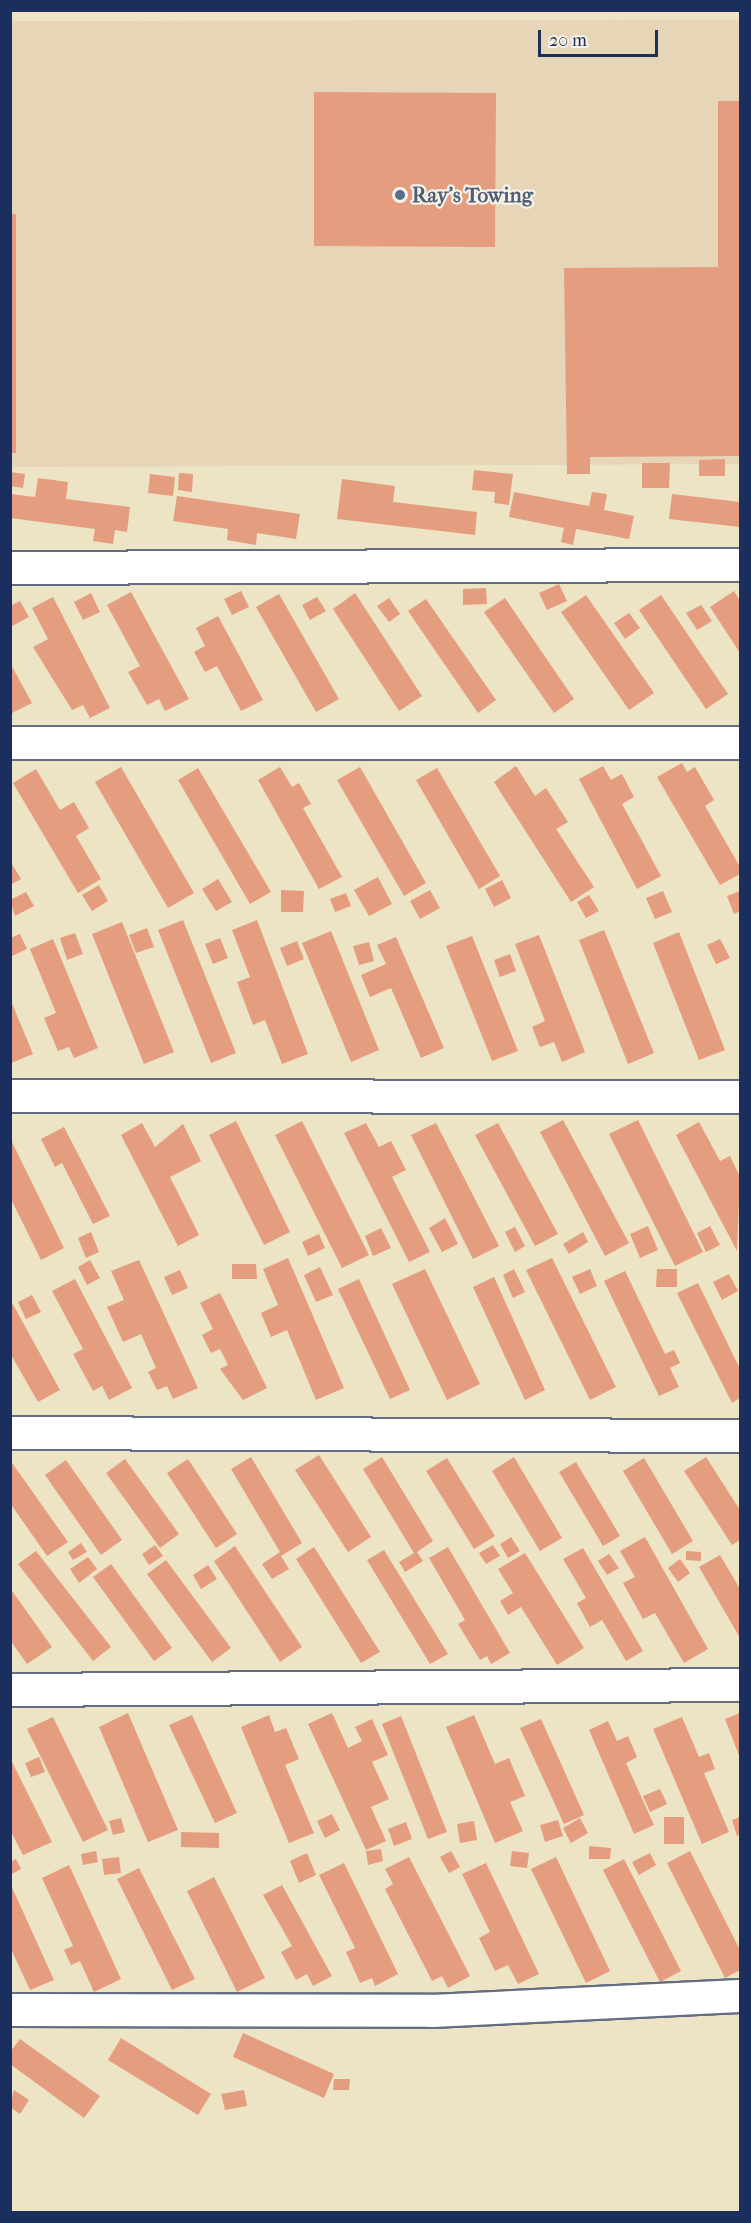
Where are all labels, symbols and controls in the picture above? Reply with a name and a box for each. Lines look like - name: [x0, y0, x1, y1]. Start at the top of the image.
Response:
- scale bar: [541, 18, 661, 56]
- text: 20 m: [549, 30, 587, 51]
- place label: Ray's Towing: [412, 182, 533, 208]
- marker: Ray's Towing: [393, 188, 407, 202]

